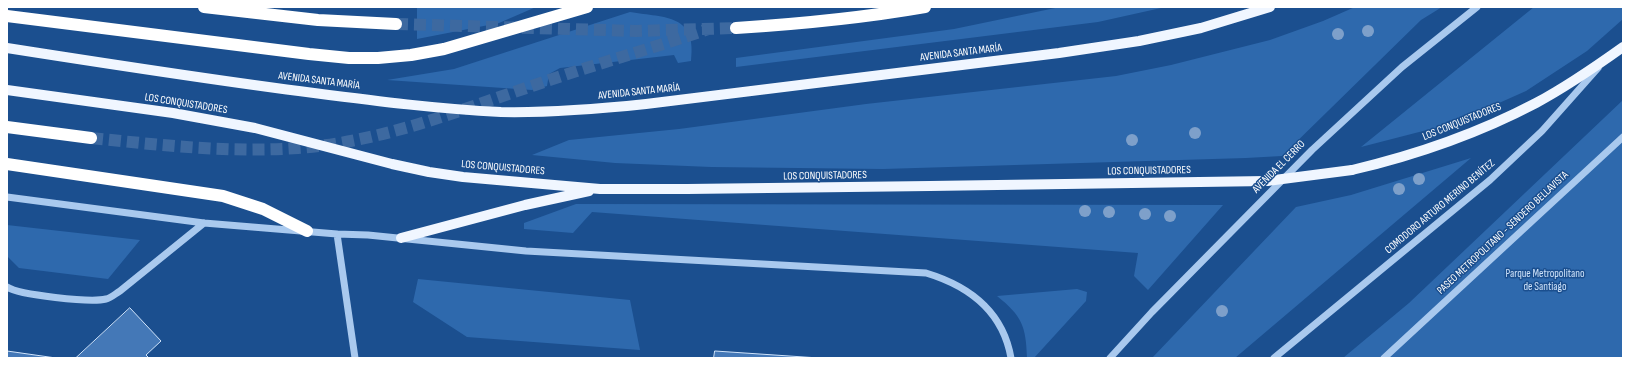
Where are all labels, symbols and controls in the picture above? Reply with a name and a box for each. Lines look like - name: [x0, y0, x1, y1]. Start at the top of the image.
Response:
- street label: AVENIDA SANTA MARÍA: [919, 41, 1003, 65]
- street label: AVENIDA SANTA MARÍA: [277, 69, 361, 93]
- street label: AVENIDA SANTA MARÍA: [597, 81, 681, 103]
- street label: LOS CONQUISTADORES: [144, 91, 228, 117]
- street label: LOS CONQUISTADORES: [1421, 100, 1503, 144]
- street label: AVENIDA EL CERRO: [1250, 138, 1308, 196]
- street label: COMODORO ARTURO MERINO BENÍTEZ: [1382, 157, 1498, 257]
- street label: LOS CONQUISTADORES: [461, 158, 545, 178]
- street label: LOS CONQUISTADORES: [1107, 164, 1191, 178]
- street label: LOS CONQUISTADORES: [783, 169, 867, 183]
- street label: PASEO METROPOLITANO - SENDERO BELLAVISTA: [1435, 169, 1571, 297]
- park label: Parque Metropolitano de Santiago: [1505, 267, 1585, 293]

